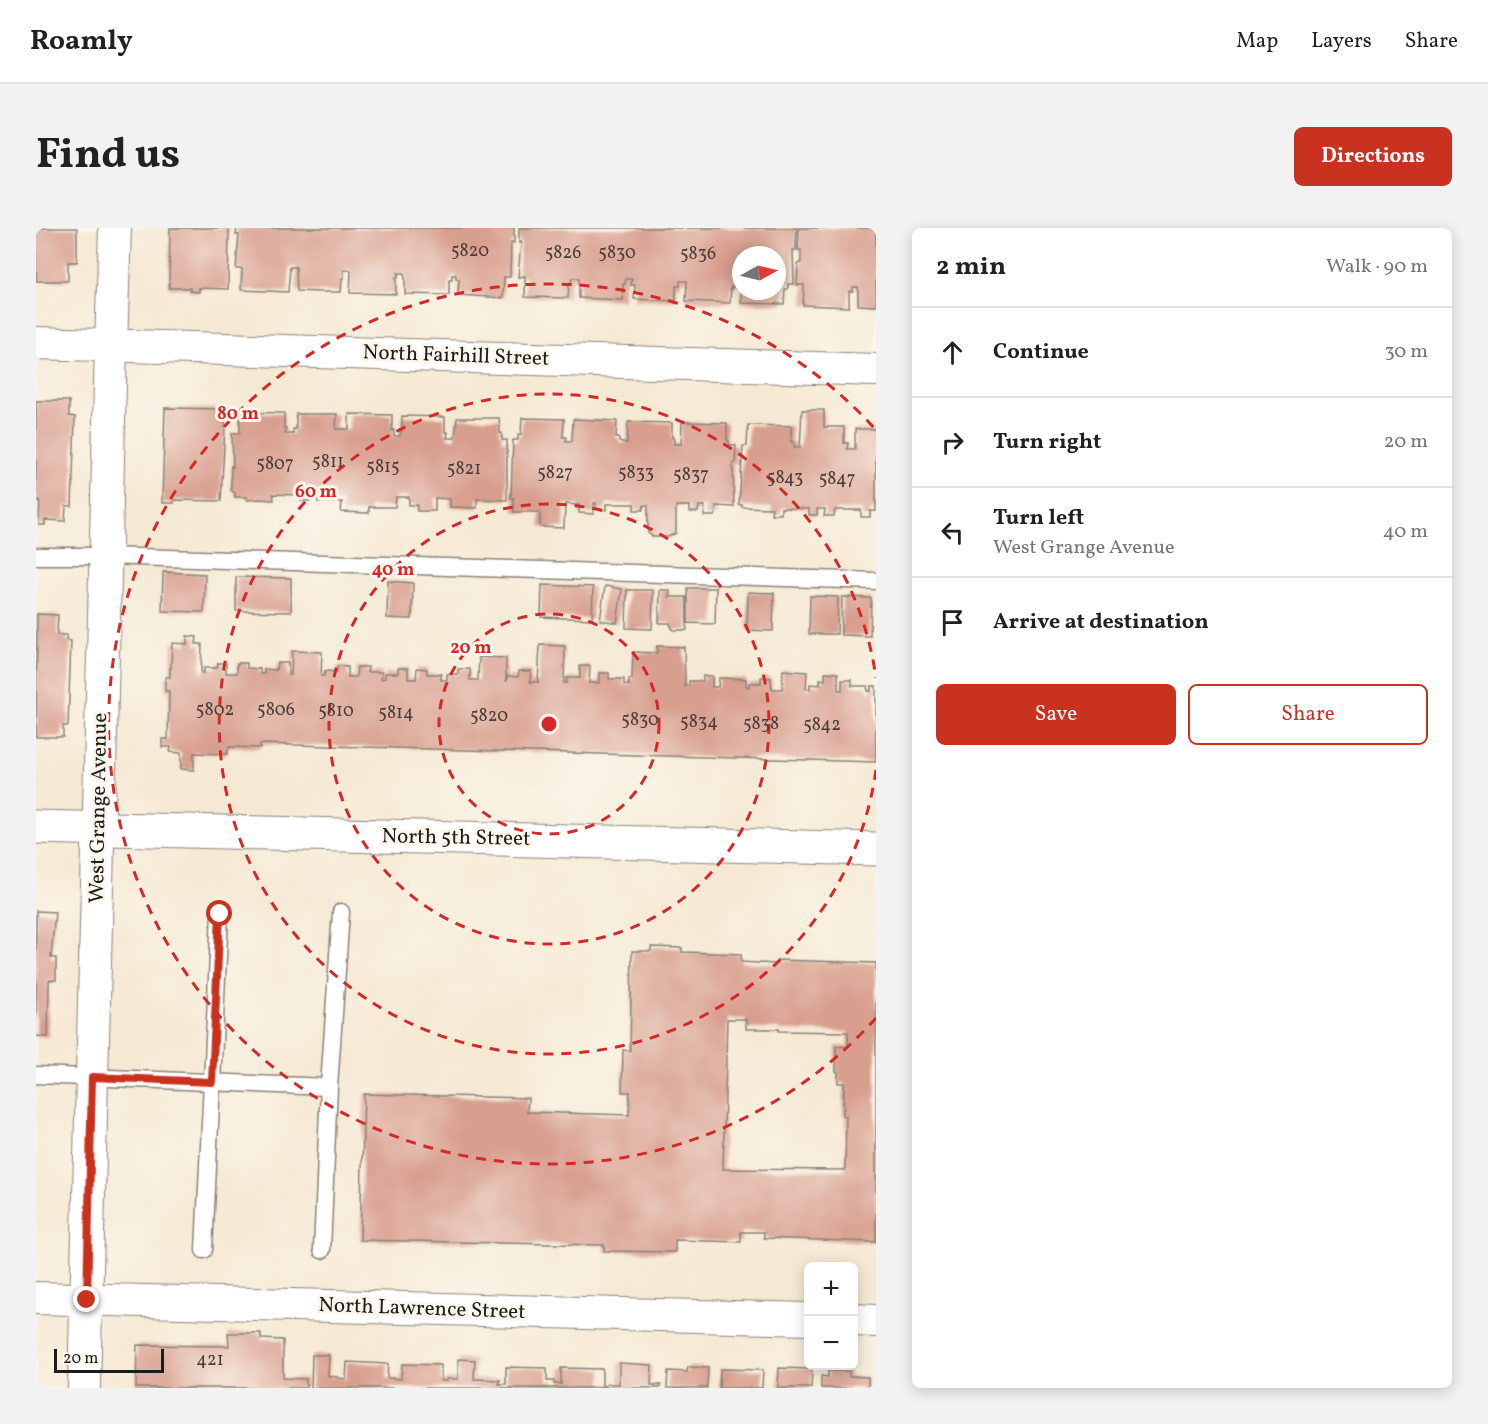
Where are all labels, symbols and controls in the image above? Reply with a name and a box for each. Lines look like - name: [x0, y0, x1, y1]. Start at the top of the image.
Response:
- text: Roamly: [30, 22, 133, 61]
- text: Map: [1236, 27, 1278, 56]
- text: Layers: [1311, 27, 1372, 56]
- text: Share: [1405, 27, 1458, 56]
- text: Find us: [36, 127, 180, 186]
- button: Directions: [1294, 127, 1452, 186]
- house number: 5820: [451, 239, 489, 264]
- house number: 5826: [545, 241, 581, 266]
- house number: 5830: [598, 241, 636, 266]
- house number: 5836: [680, 242, 716, 267]
- north arrow: [732, 246, 786, 300]
- text: 2 min: [936, 249, 1006, 285]
- text: Walk · 90 m: [1326, 253, 1428, 281]
- icon: ahead: [936, 336, 969, 369]
- text: Continue: [993, 337, 1089, 368]
- street label: North Fairhill Street: [362, 338, 550, 374]
- text: 30 m: [1384, 338, 1428, 366]
- text: 80 m: [217, 402, 259, 427]
- icon: right: [936, 426, 969, 459]
- text: Turn right: [993, 427, 1101, 458]
- text: 20 m: [1384, 428, 1428, 456]
- house number: 5811: [312, 450, 344, 475]
- house number: 5807: [256, 452, 294, 477]
- house number: 5815: [366, 455, 400, 480]
- house number: 5821: [447, 457, 481, 482]
- house number: 5827: [537, 461, 573, 486]
- house number: 5833: [618, 461, 654, 486]
- house number: 5837: [673, 463, 709, 488]
- house number: 5843: [767, 466, 803, 491]
- house number: 5847: [819, 467, 855, 492]
- text: 60 m: [295, 480, 337, 505]
- text: Turn left: [993, 503, 1084, 534]
- icon: left: [936, 516, 969, 549]
- text: 40 m: [1383, 518, 1428, 546]
- text: West Grange Avenue: [993, 534, 1175, 562]
- text: 40 m: [372, 558, 414, 583]
- icon: arrive: [936, 606, 969, 639]
- text: Arrive at destination: [993, 607, 1209, 638]
- text: 20 m: [450, 636, 492, 661]
- button: Save: [936, 684, 1176, 745]
- button: Share: [1188, 684, 1428, 745]
- house number: 5802: [196, 698, 234, 723]
- house number: 5806: [257, 698, 295, 723]
- house number: 5810: [318, 699, 354, 724]
- house number: 5814: [378, 701, 414, 726]
- house number: 5820: [470, 704, 508, 729]
- house number: 5830: [621, 708, 659, 733]
- house number: 5834: [680, 710, 718, 735]
- street label: West Grange Avenue: [83, 712, 115, 904]
- house number: 5838: [743, 712, 779, 737]
- house number: 5842: [803, 713, 841, 738]
- centre of rings: [539, 714, 559, 734]
- street label: North 5th Street: [381, 822, 531, 854]
- route start: [206, 900, 232, 926]
- map controls: [804, 1262, 858, 1370]
- button: +: [804, 1262, 858, 1316]
- route end: [73, 1286, 99, 1312]
- street label: North Lawrence Street: [318, 1291, 526, 1327]
- button: −: [804, 1316, 858, 1370]
- scale bar: [54, 1346, 164, 1374]
- text: 20 m: [63, 1348, 98, 1370]
- house number: 421: [196, 1348, 224, 1373]

